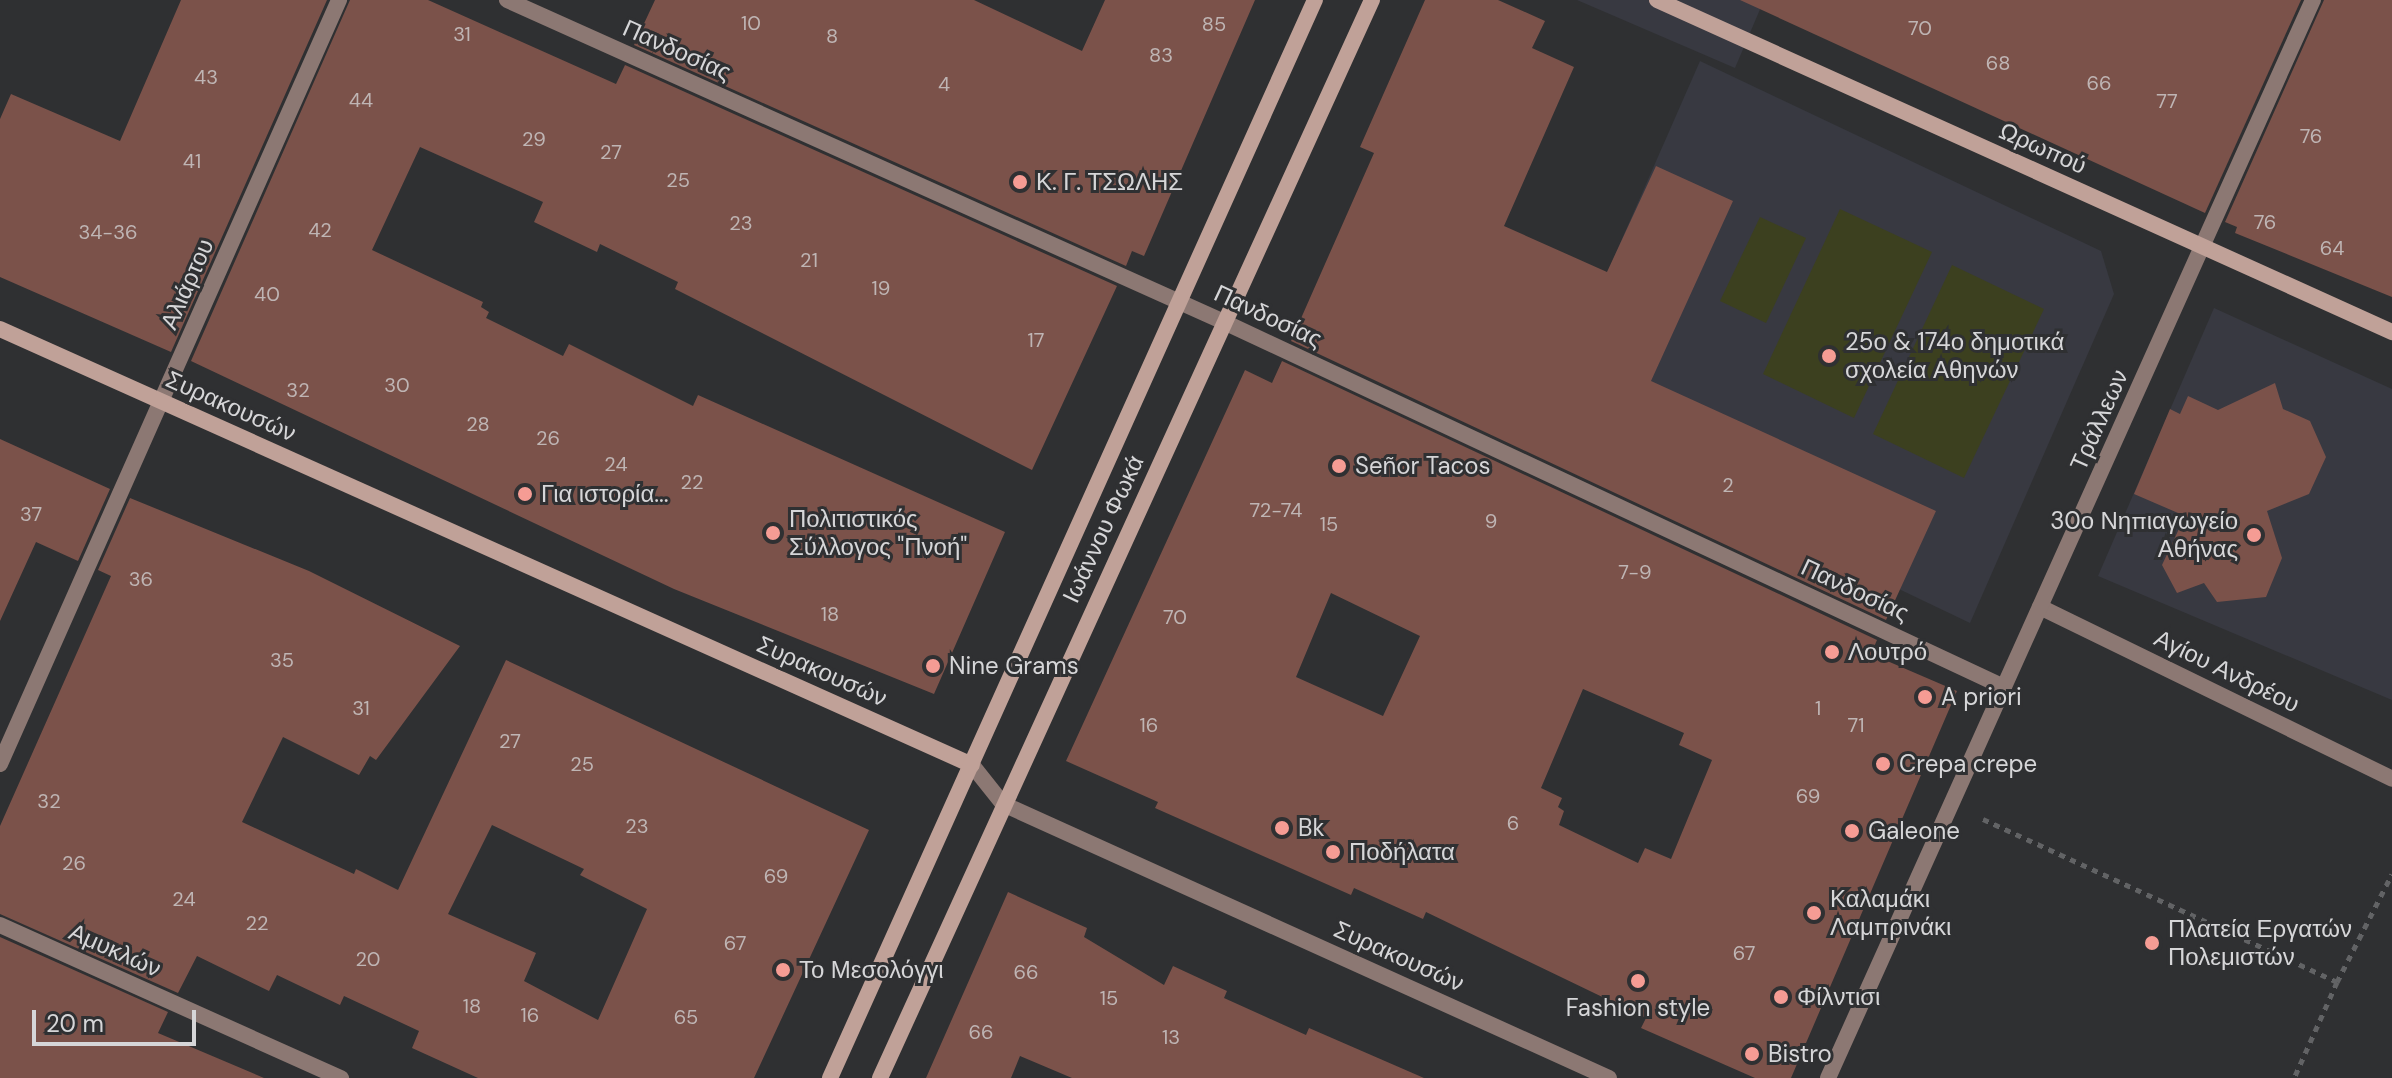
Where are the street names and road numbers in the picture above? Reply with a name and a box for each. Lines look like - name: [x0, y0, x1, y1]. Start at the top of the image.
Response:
- street label: Πανδοσίας: [618, 13, 736, 87]
- street label: Ωρωπού: [1995, 116, 2091, 180]
- street label: Αλιάρτου: [154, 234, 220, 334]
- street label: Πανδοσίας: [1210, 279, 1326, 353]
- street label: Συρακουσών: [162, 365, 300, 447]
- street label: Τράλλεων: [2064, 365, 2134, 475]
- street label: Ιωάννου Φωκά: [1056, 451, 1150, 607]
- street label: Πανδοσίας: [1797, 553, 1913, 627]
- street label: Αγίου Ανδρέου: [2150, 624, 2304, 718]
- street label: Συρακουσών: [753, 630, 891, 712]
- street label: Συρακουσών: [1330, 915, 1468, 997]
- street label: Αμυκλών: [65, 917, 165, 983]

